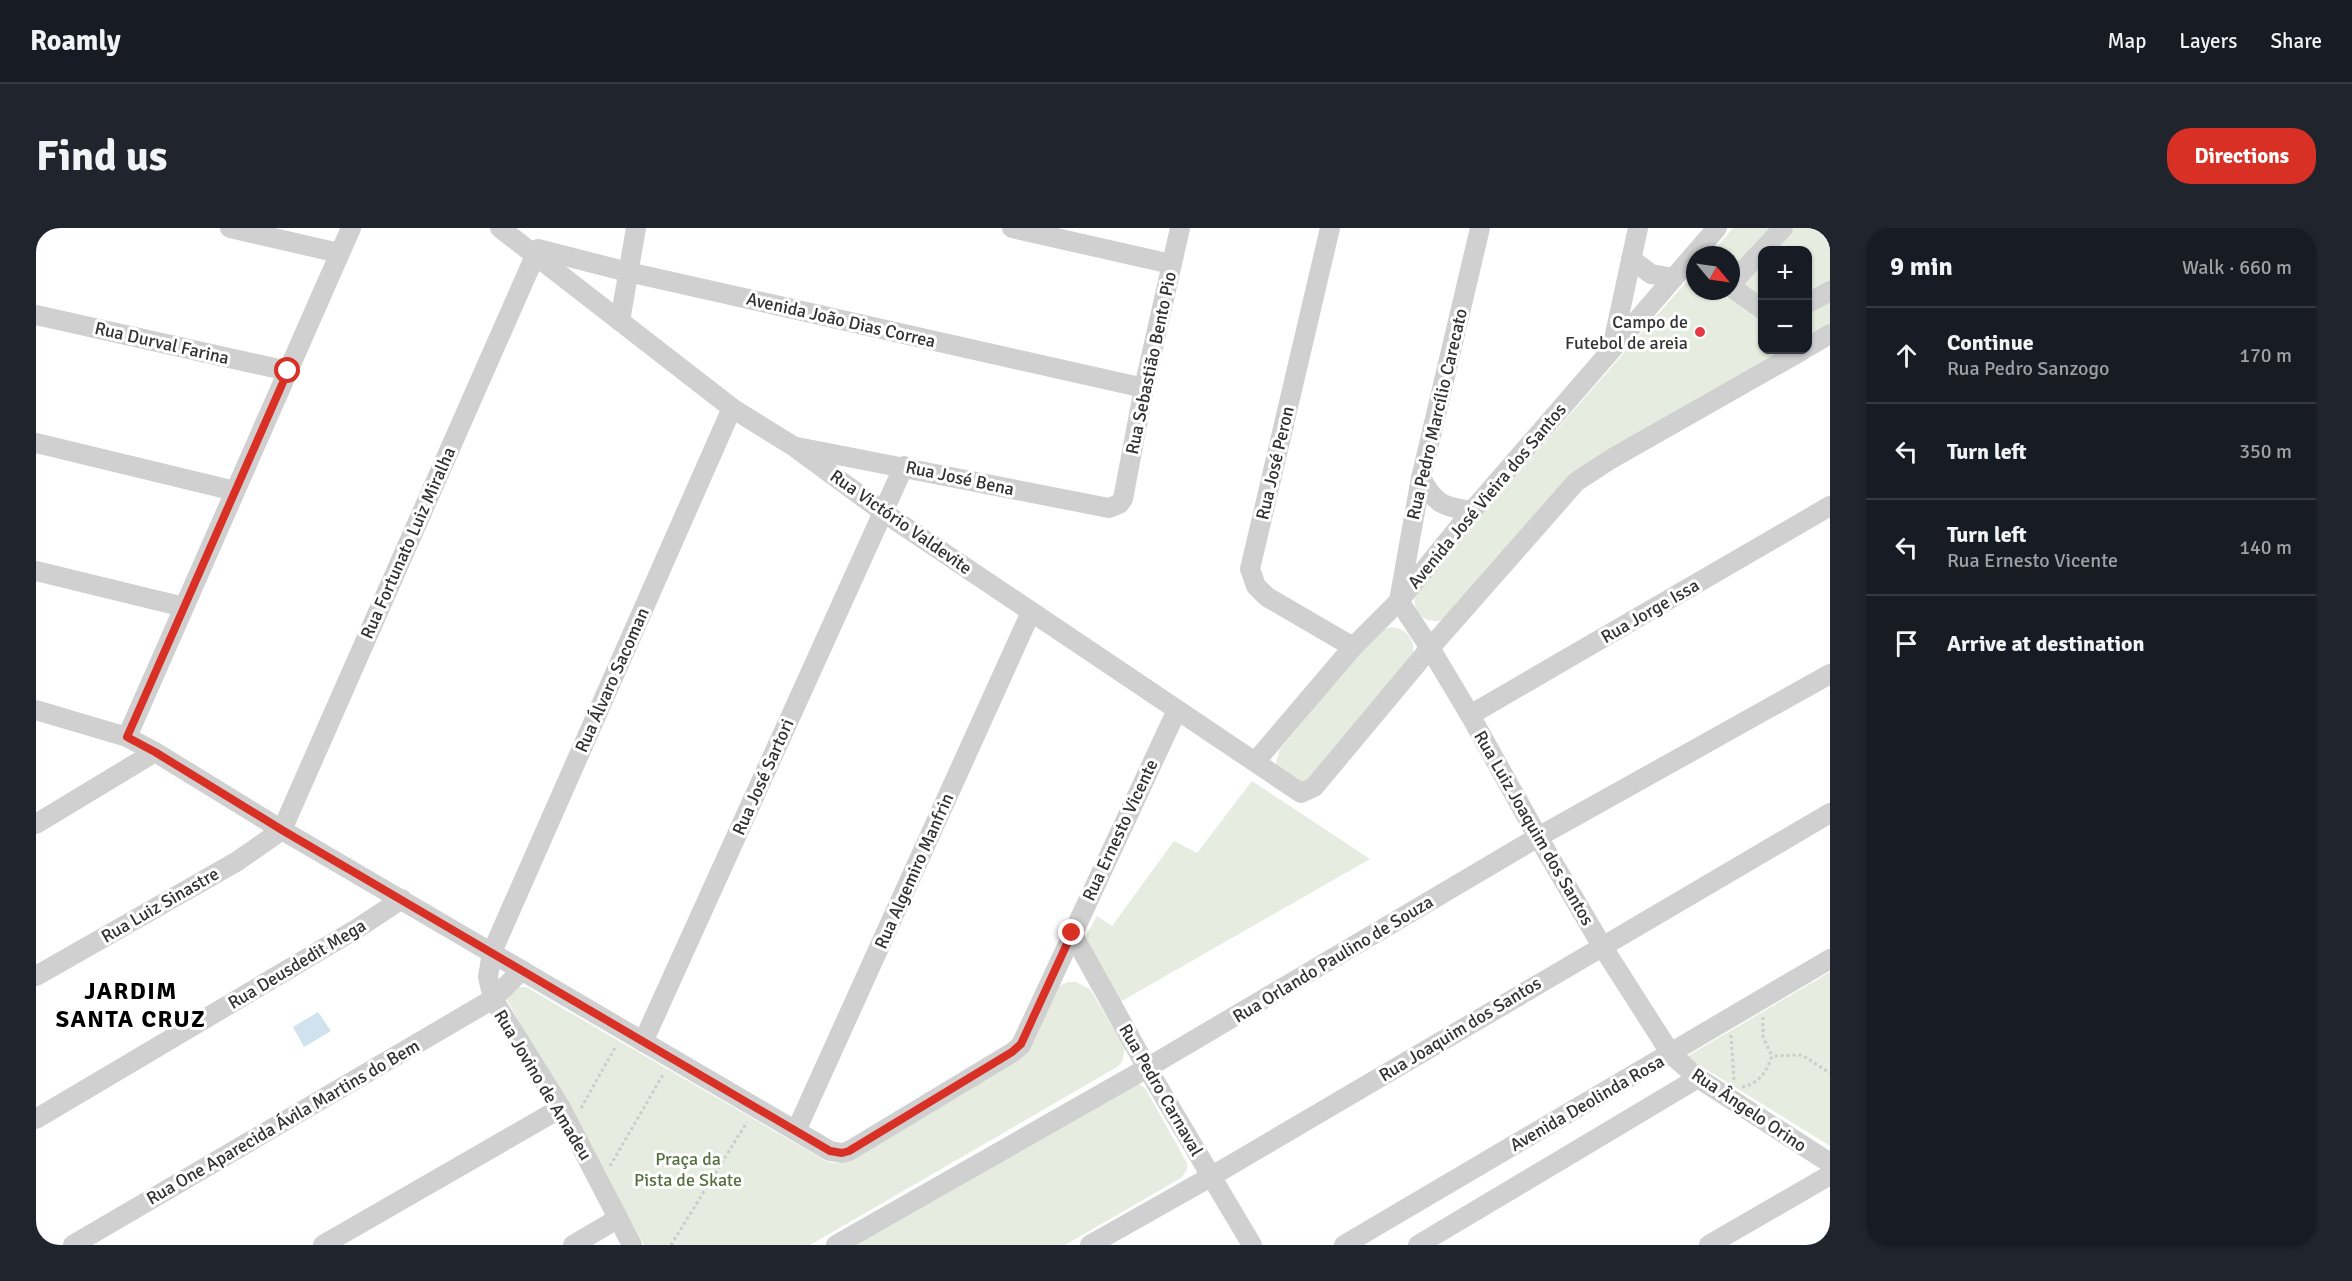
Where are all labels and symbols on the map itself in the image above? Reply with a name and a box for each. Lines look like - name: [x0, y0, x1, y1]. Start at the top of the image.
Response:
- north arrow: [1686, 246, 1740, 300]
- street label: Rua Sebastião Bento Pio: [1121, 270, 1181, 456]
- street label: Avenida João Dias Correa: [744, 288, 938, 352]
- street label: Rua Pedro Marcílio Carecato: [1402, 306, 1472, 522]
- place label: Campo de Futebol de areia: [1565, 311, 1688, 354]
- street label: Rua Durval Farina: [93, 317, 231, 369]
- marker: Campo de Futebol de areia: [1693, 325, 1707, 339]
- route start: [274, 357, 300, 383]
- street label: Avenida José Vieira dos Santos: [1403, 399, 1571, 593]
- street label: Rua José Peron: [1251, 404, 1299, 522]
- street label: Rua Fortunato Luiz Miralha: [356, 444, 460, 642]
- street label: Rua José Bena: [904, 456, 1016, 500]
- street label: Rua Victório Valdevite: [826, 465, 976, 579]
- street label: Rua Jorge Issa: [1597, 574, 1703, 648]
- street label: Rua Álvaro Sacoman: [570, 604, 654, 756]
- street label: Rua José Sartori: [728, 715, 798, 839]
- street label: Rua Luiz Joaquim dos Santos: [1469, 727, 1599, 929]
- street label: Rua Ernesto Vicente: [1078, 756, 1162, 904]
- street label: Rua Algemiro Manfrin: [870, 790, 958, 952]
- street label: Rua Luiz Sinastre: [97, 862, 223, 948]
- street label: Rua Orlando Paulino de Souza: [1229, 890, 1437, 1028]
- street label: Rua Deusdedit Mega: [224, 914, 370, 1014]
- route end: [1058, 919, 1084, 945]
- street label: Rua Joaquim dos Santos: [1375, 972, 1545, 1086]
- district label: JARDIM SANTA CRUZ: [56, 976, 206, 1034]
- street label: Rua Jovino de Amadeu: [489, 1006, 597, 1164]
- street label: Rua Pedro Carnaval: [1114, 1020, 1208, 1160]
- street label: Rua One Aparecida Ávila Martins do Bem: [142, 1035, 424, 1209]
- street label: Avenida Deolinda Rosa: [1506, 1050, 1668, 1156]
- street label: Rua Ângelo Orino: [1687, 1063, 1811, 1157]
- park label: Praça da Pista de Skate: [634, 1148, 742, 1191]

